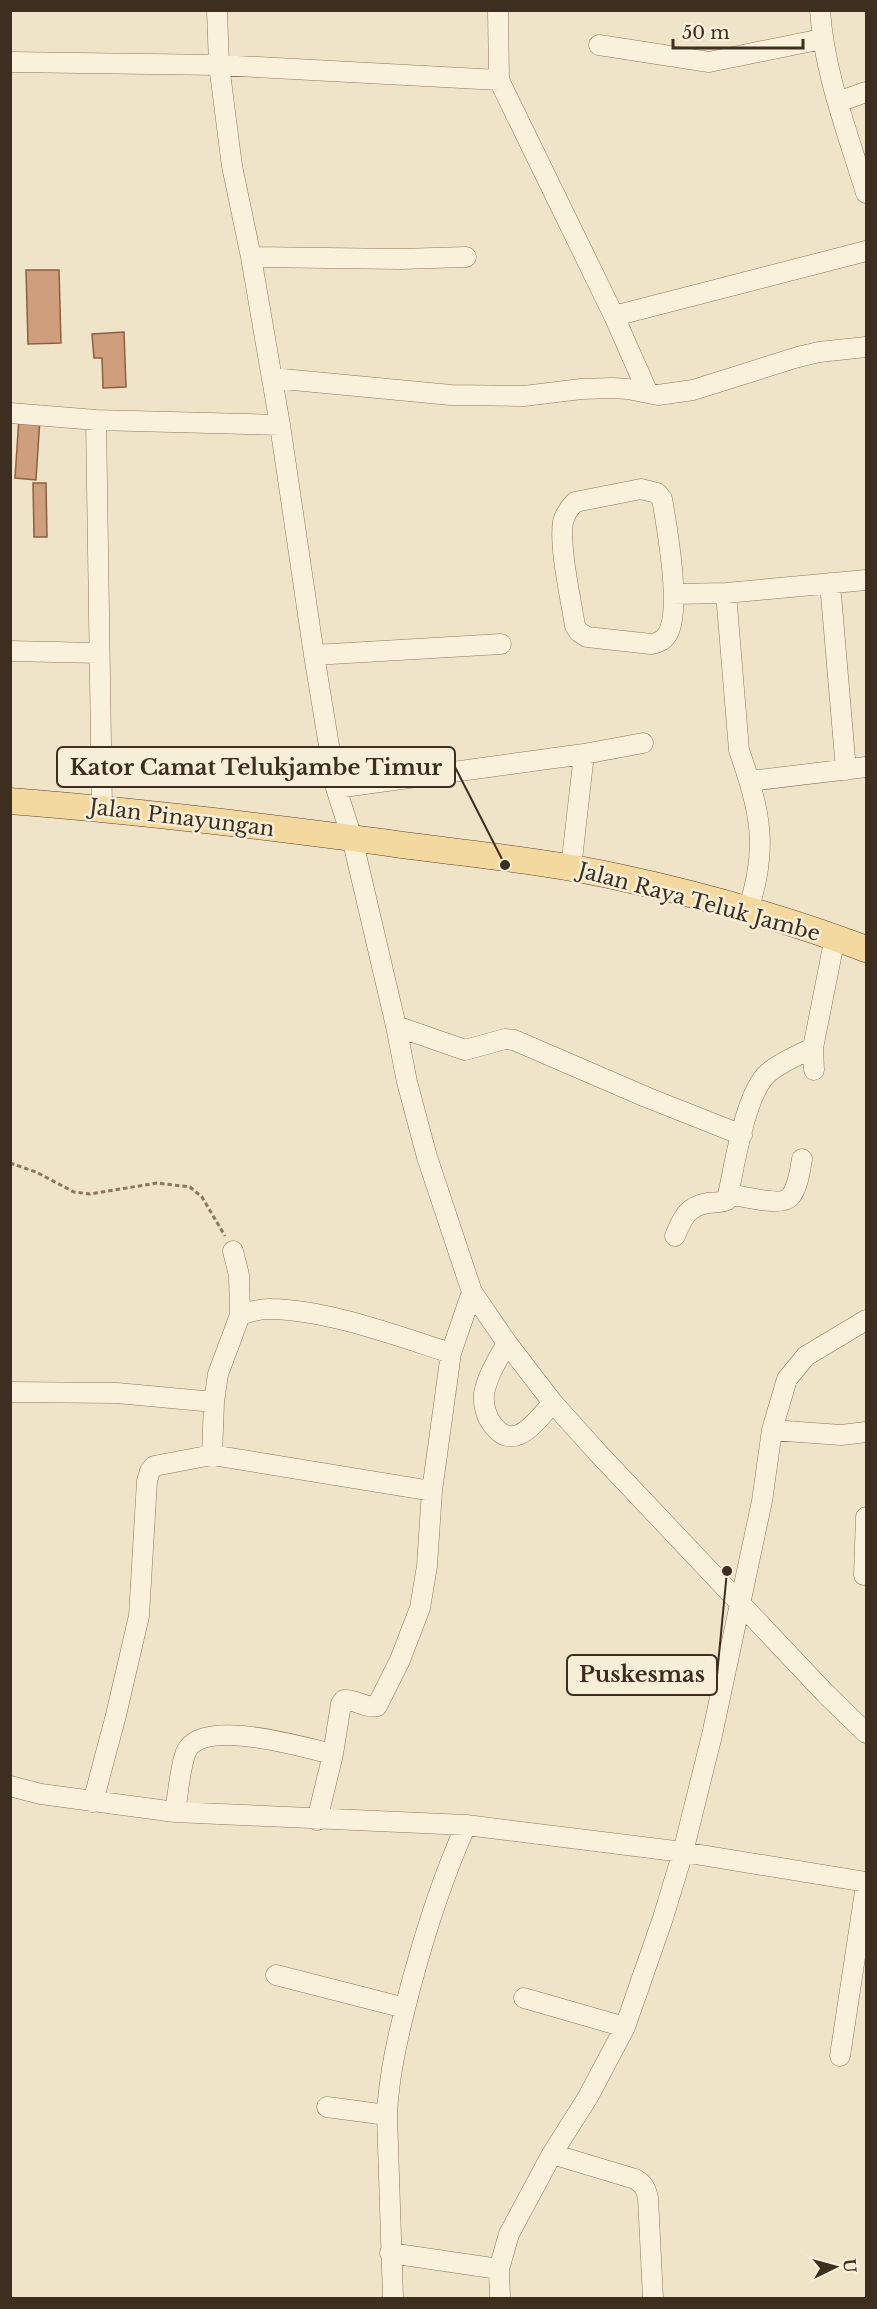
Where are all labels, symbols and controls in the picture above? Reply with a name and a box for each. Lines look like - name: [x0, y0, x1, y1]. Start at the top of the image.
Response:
- scale bar: [673, 12, 804, 50]
- text: 50 m: [682, 22, 730, 44]
- callout: Kator Camat Telukjambe Timur: [57, 747, 455, 787]
- text: Kator Camat Telukjambe Timur: [70, 754, 442, 781]
- street label: Jalan Pinayungan: [85, 793, 276, 842]
- street label: Jalan Raya Teluk Jambe: [572, 856, 823, 947]
- callout: Puskesmas: [567, 1655, 717, 1695]
- text: Puskesmas: [579, 1661, 705, 1688]
- north arrow: [805, 2237, 865, 2297]
- text: U: [839, 2258, 861, 2274]

